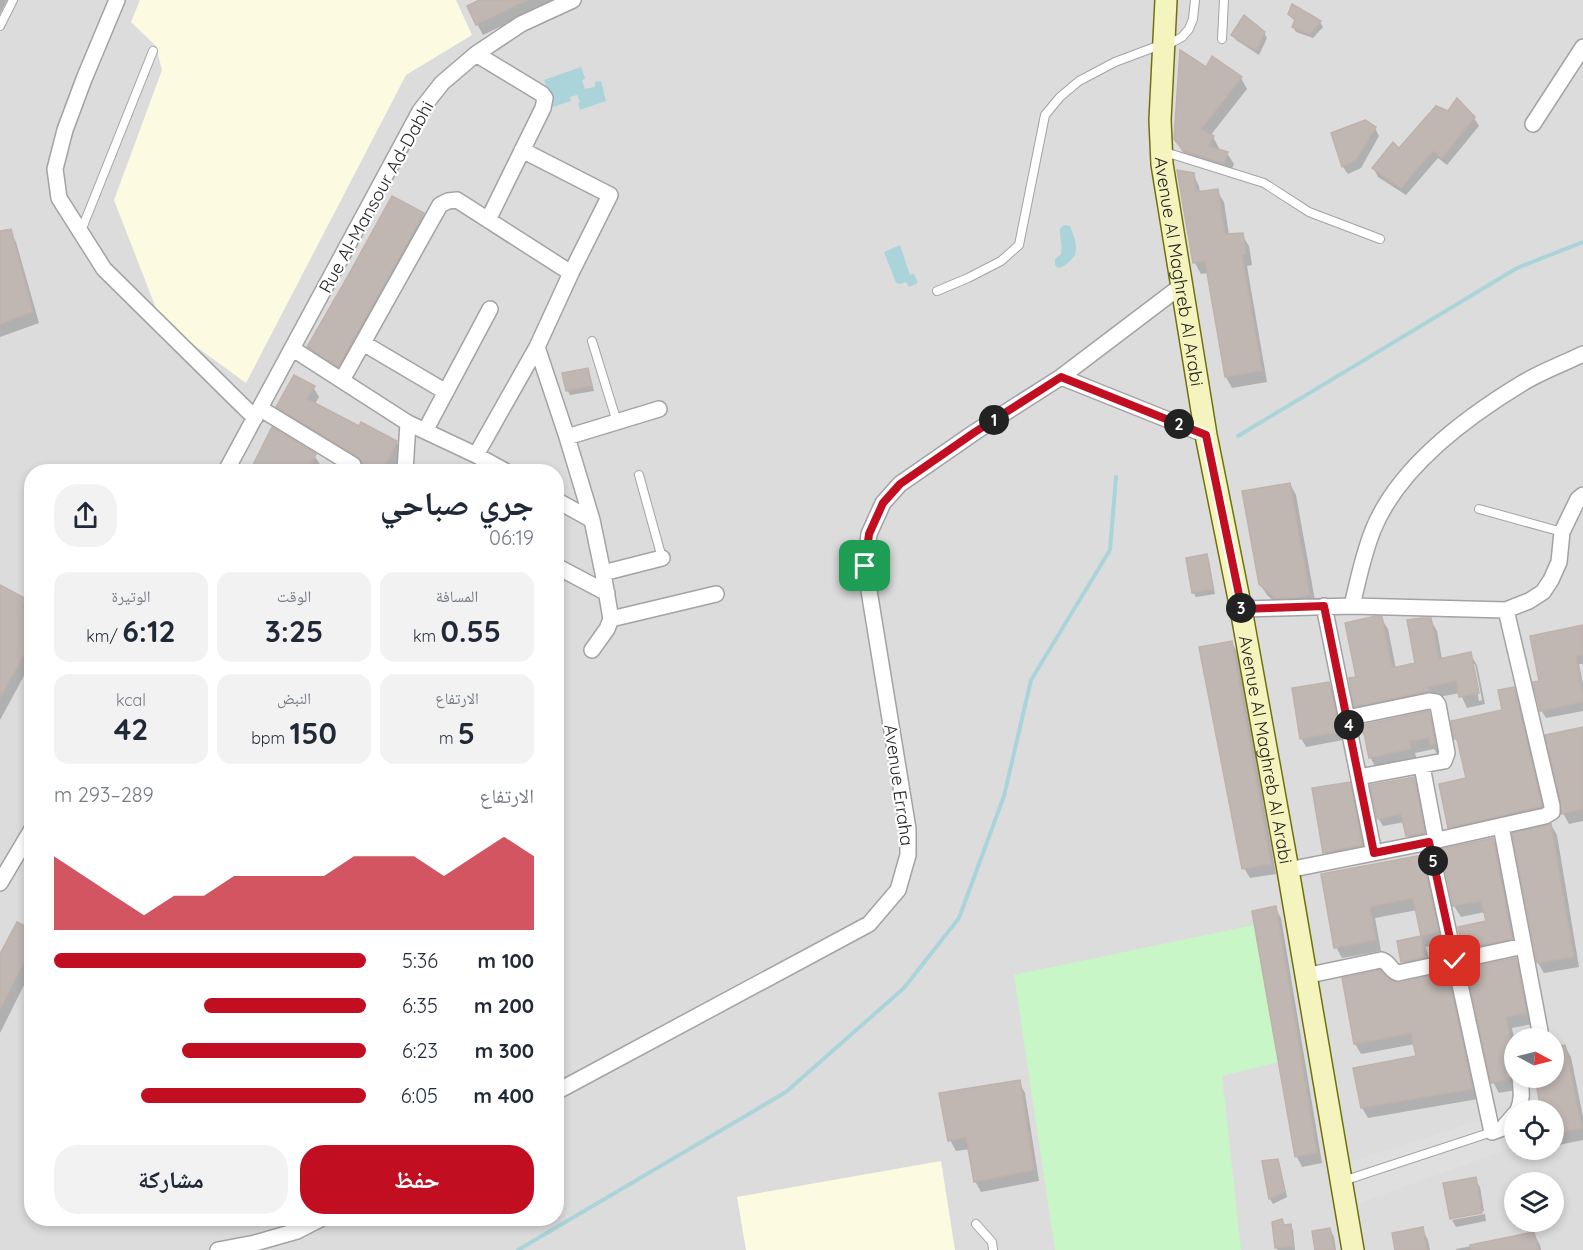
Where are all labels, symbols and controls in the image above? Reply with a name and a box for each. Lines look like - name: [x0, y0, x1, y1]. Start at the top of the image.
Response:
- street label: Rue Al-Mansour Ad-Dabhi: [314, 97, 438, 297]
- street label: Avenue Al Maghreb Al Arabi: [1150, 156, 1209, 388]
- pin: 1: [979, 405, 1009, 435]
- pin: 2: [1164, 409, 1194, 439]
- text: 1: [991, 410, 997, 430]
- text: 2: [1174, 414, 1184, 434]
- text: جري صباحي: [380, 482, 534, 523]
- button: share: [54, 484, 117, 547]
- text: 06:19: [489, 525, 534, 550]
- pin: [839, 540, 890, 591]
- icon: arrive: [848, 549, 881, 582]
- text: الوتيرة: [112, 586, 150, 606]
- text: الوقت: [277, 586, 311, 606]
- text: المسافة: [436, 586, 478, 606]
- pin: 3: [1226, 593, 1256, 623]
- text: 3: [1237, 598, 1245, 618]
- text: 6:12: [122, 612, 176, 650]
- text: 3:25: [265, 612, 323, 650]
- text: 0.55: [441, 612, 501, 650]
- text: /km: [86, 626, 122, 646]
- text: km: [413, 626, 441, 646]
- street label: Avenue Al Maghreb Al Arabi: [1234, 633, 1298, 866]
- text: النبض: [277, 688, 311, 708]
- text: الارتفاع: [435, 688, 479, 708]
- text: kcal: [116, 690, 146, 710]
- text: 42: [114, 710, 148, 748]
- pin: 4: [1334, 710, 1364, 740]
- text: 150: [289, 714, 337, 752]
- text: 5: [458, 714, 475, 752]
- text: 4: [1344, 715, 1354, 735]
- street label: Avenue Erraha: [879, 723, 919, 847]
- text: bpm: [251, 728, 289, 748]
- text: m: [439, 728, 458, 748]
- text: 289–293 m: [54, 782, 154, 807]
- text: الارتفاع: [479, 783, 534, 808]
- pin: 5: [1418, 846, 1448, 876]
- text: 5: [1428, 851, 1438, 871]
- pin: [1429, 935, 1480, 986]
- icon: check: [1438, 944, 1471, 977]
- text: 5:36: [402, 948, 438, 973]
- text: 100 m: [478, 948, 534, 973]
- text: 6:35: [402, 993, 438, 1018]
- text: 200 m: [474, 993, 534, 1018]
- north arrow: [1504, 1028, 1564, 1088]
- map controls: [1504, 1028, 1564, 1232]
- text: 6:23: [402, 1038, 438, 1063]
- text: 300 m: [475, 1038, 534, 1063]
- text: 6:05: [401, 1083, 438, 1108]
- text: 400 m: [474, 1083, 534, 1108]
- button: locate: [1504, 1100, 1564, 1160]
- button: مشاركة: [54, 1145, 288, 1214]
- button: حفظ: [300, 1145, 534, 1214]
- button: layers: [1504, 1172, 1564, 1232]

